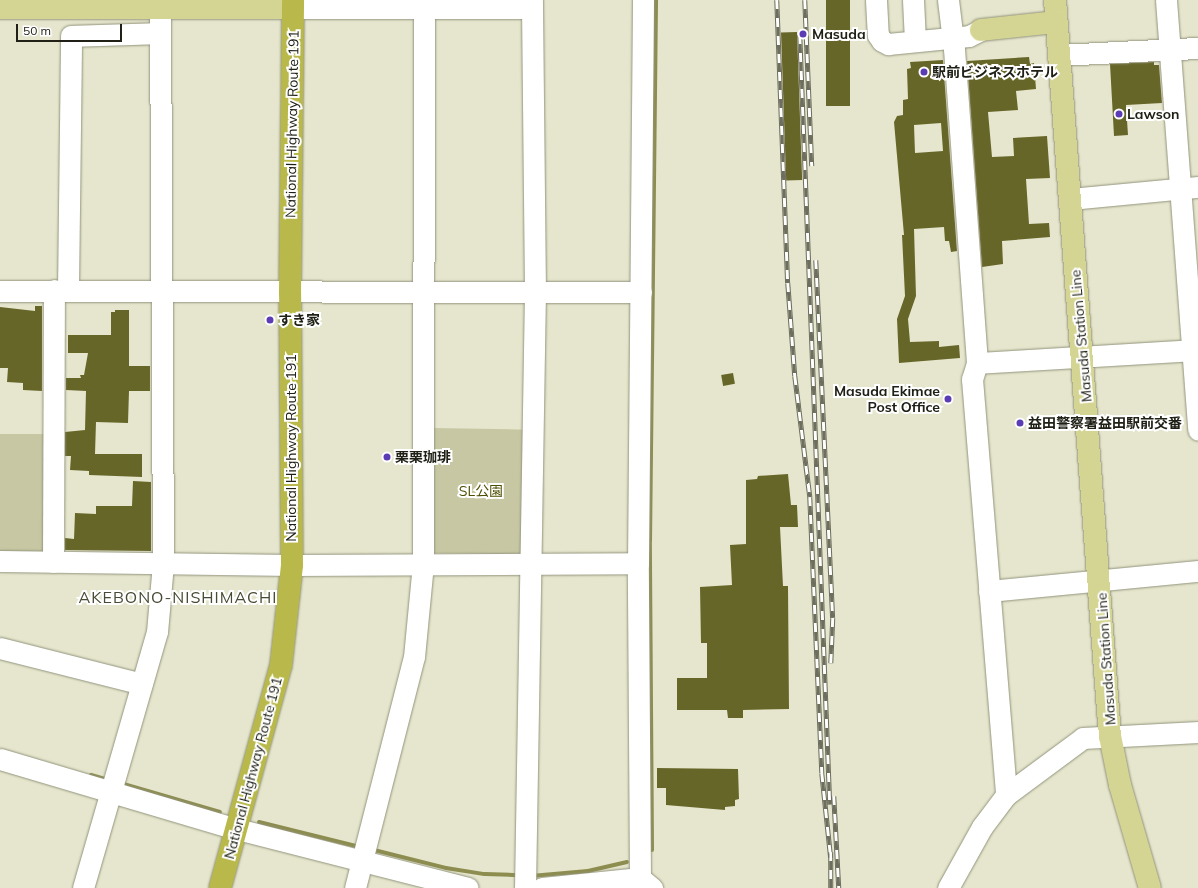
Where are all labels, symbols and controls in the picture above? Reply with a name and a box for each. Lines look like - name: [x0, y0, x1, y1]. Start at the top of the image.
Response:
- scale bar: [18, 16, 124, 42]
- text: 50 m: [23, 23, 51, 38]
- place label: Masuda: [812, 26, 866, 42]
- marker: Masuda: [797, 28, 809, 40]
- street label: National Highway Route 191: [282, 30, 302, 218]
- place label: 駅前ビジネスホテル: [932, 64, 1058, 80]
- marker: 駅前ビジネスホテル: [919, 67, 929, 77]
- place label: Lawson: [1127, 106, 1179, 122]
- marker: Lawson: [1114, 109, 1124, 119]
- street label: Masuda Station Line: [1067, 269, 1095, 403]
- place label: すき家: [278, 312, 320, 328]
- marker: すき家: [265, 315, 275, 325]
- street label: National Highway Route 191: [283, 354, 299, 542]
- place label: Masuda Ekimae Post Office: [834, 383, 940, 416]
- marker: Masuda Ekimae Post Office: [943, 394, 953, 404]
- place label: 益田警察署益田駅前交番: [1028, 415, 1182, 431]
- marker: 益田警察署益田駅前交番: [1015, 418, 1025, 428]
- place label: 栗栗珈琲: [395, 449, 451, 465]
- marker: 栗栗珈琲: [382, 452, 392, 462]
- park label: SL公園: [459, 483, 503, 499]
- district label: AKEBONO-NISHIMACHI: [79, 587, 277, 607]
- street label: Masuda Station Line: [1093, 592, 1119, 726]
- street label: National Highway Route 191: [221, 675, 285, 861]

